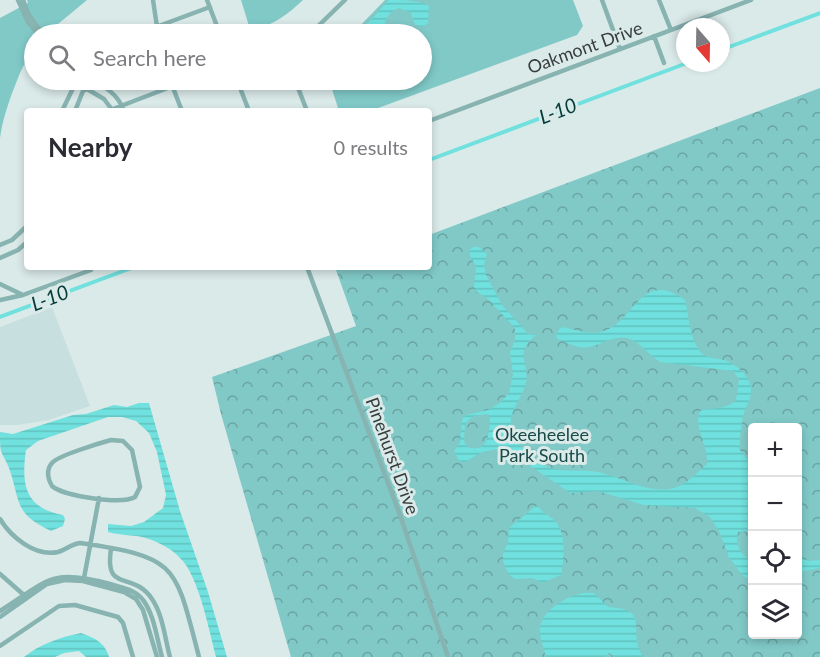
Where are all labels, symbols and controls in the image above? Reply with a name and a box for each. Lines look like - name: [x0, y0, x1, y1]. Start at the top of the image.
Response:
- street label: Oakmont Drive: [524, 16, 645, 78]
- north arrow: [676, 18, 730, 72]
- search box: [24, 24, 432, 90]
- icon: search: [45, 41, 78, 74]
- text: Search here: [93, 44, 206, 71]
- water label: L-10: [535, 92, 580, 128]
- text: Nearby: [48, 131, 133, 163]
- text: 0 results: [333, 135, 408, 159]
- water label: L-10: [27, 279, 72, 315]
- street label: Pinehurst Drive: [362, 394, 424, 517]
- park label: Okeeheelee Park South: [495, 423, 589, 466]
- map controls: [748, 423, 802, 639]
- button: +: [748, 423, 802, 477]
- button: −: [748, 477, 802, 531]
- button: locate: [748, 531, 802, 585]
- button: layers: [748, 585, 802, 639]

